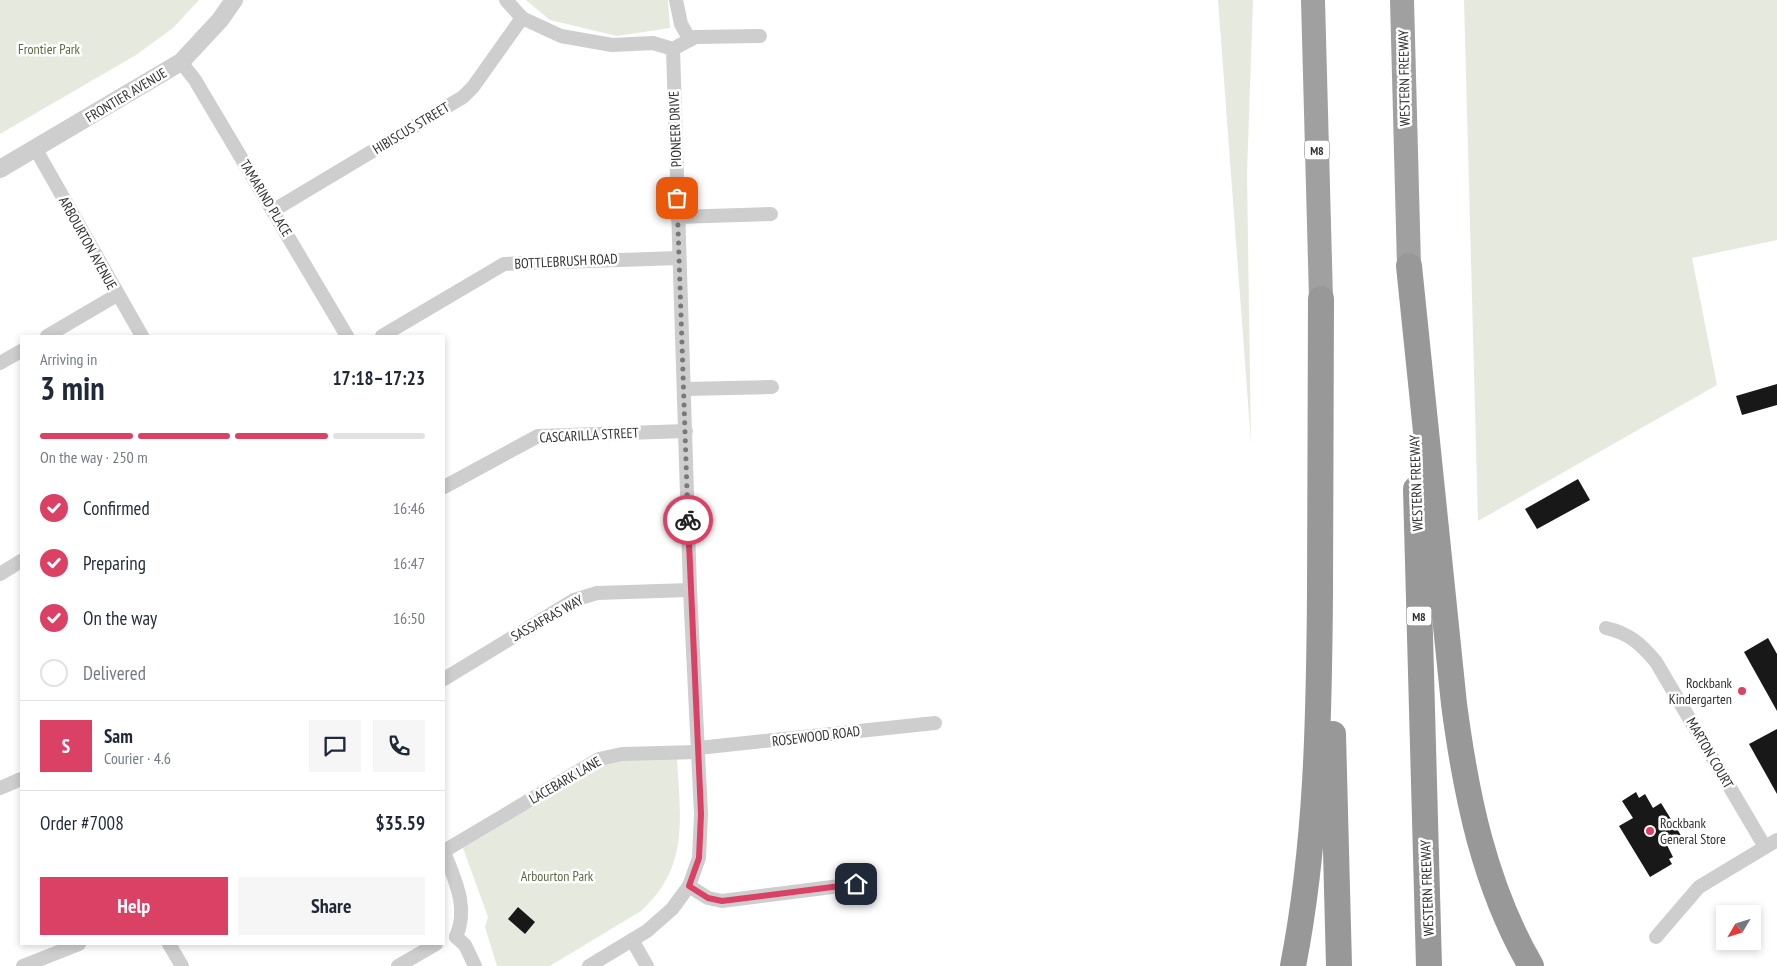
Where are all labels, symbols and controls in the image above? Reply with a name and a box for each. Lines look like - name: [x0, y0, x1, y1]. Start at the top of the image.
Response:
- street label: WESTERN FREEWAY: [1394, 29, 1414, 126]
- park label: Frontier Park: [18, 40, 81, 58]
- street label: FRONTIER AVENUE: [82, 64, 170, 126]
- street label: PIONEER DRIVE: [665, 91, 685, 167]
- street label: HIBISCUS STREET: [369, 98, 453, 158]
- road number: M8: [1304, 140, 1330, 160]
- street label: TAMARIND PLACE: [236, 156, 296, 240]
- pin: [656, 177, 698, 219]
- icon: bag: [663, 184, 691, 212]
- street label: ARBOURTON AVENUE: [55, 193, 121, 293]
- street label: BOTTLEBRUSH ROAD: [514, 249, 618, 273]
- text: Arriving in: [40, 349, 97, 369]
- text: 17:18–17:23: [332, 366, 425, 390]
- text: 3 min: [40, 367, 105, 409]
- street label: CASCARILLA STREET: [539, 423, 640, 447]
- street label: WESTERN FREEWAY: [1405, 434, 1427, 532]
- text: On the way · 250 m: [40, 447, 148, 467]
- icon: check: [40, 494, 68, 522]
- courier: [663, 495, 713, 545]
- text: Confirmed: [83, 496, 150, 520]
- text: 16:46: [393, 498, 425, 518]
- icon: bike: [674, 506, 702, 534]
- icon: check: [40, 549, 68, 577]
- text: Preparing: [83, 551, 146, 575]
- text: 16:47: [393, 553, 425, 573]
- street label: SASSAFRAS WAY: [508, 590, 587, 645]
- icon: check: [40, 604, 68, 632]
- text: On the way: [83, 606, 157, 630]
- road number: M8: [1406, 606, 1432, 626]
- text: 16:50: [393, 608, 425, 628]
- text: Delivered: [83, 661, 146, 685]
- place label: Rockbank Kindergarten: [1669, 674, 1733, 708]
- marker: Rockbank Kindergarten: [1736, 685, 1748, 697]
- street label: MARTON COURT: [1682, 714, 1738, 792]
- button: chat: [309, 720, 361, 772]
- button: phone: [373, 720, 425, 772]
- street label: ROSEWOOD ROAD: [771, 722, 861, 750]
- text: Sam: [104, 724, 133, 748]
- text: S: [62, 734, 70, 758]
- text: Courier · 4.6: [104, 748, 171, 768]
- street label: LACEBARK LANE: [526, 752, 604, 808]
- text: Order #7008: [40, 811, 124, 835]
- text: $35.59: [376, 811, 425, 835]
- place label: Rockbank General Store: [1660, 814, 1726, 848]
- marker: Rockbank General Store: [1644, 825, 1656, 837]
- street label: WESTERN FREEWAY: [1416, 839, 1438, 937]
- pin: [835, 863, 877, 905]
- park label: Arbourton Park: [521, 867, 594, 885]
- icon: home: [842, 870, 870, 898]
- button: Help: [40, 877, 228, 935]
- button: Share: [238, 877, 425, 935]
- north arrow: [1716, 905, 1761, 950]
- map controls: [1716, 905, 1761, 950]

